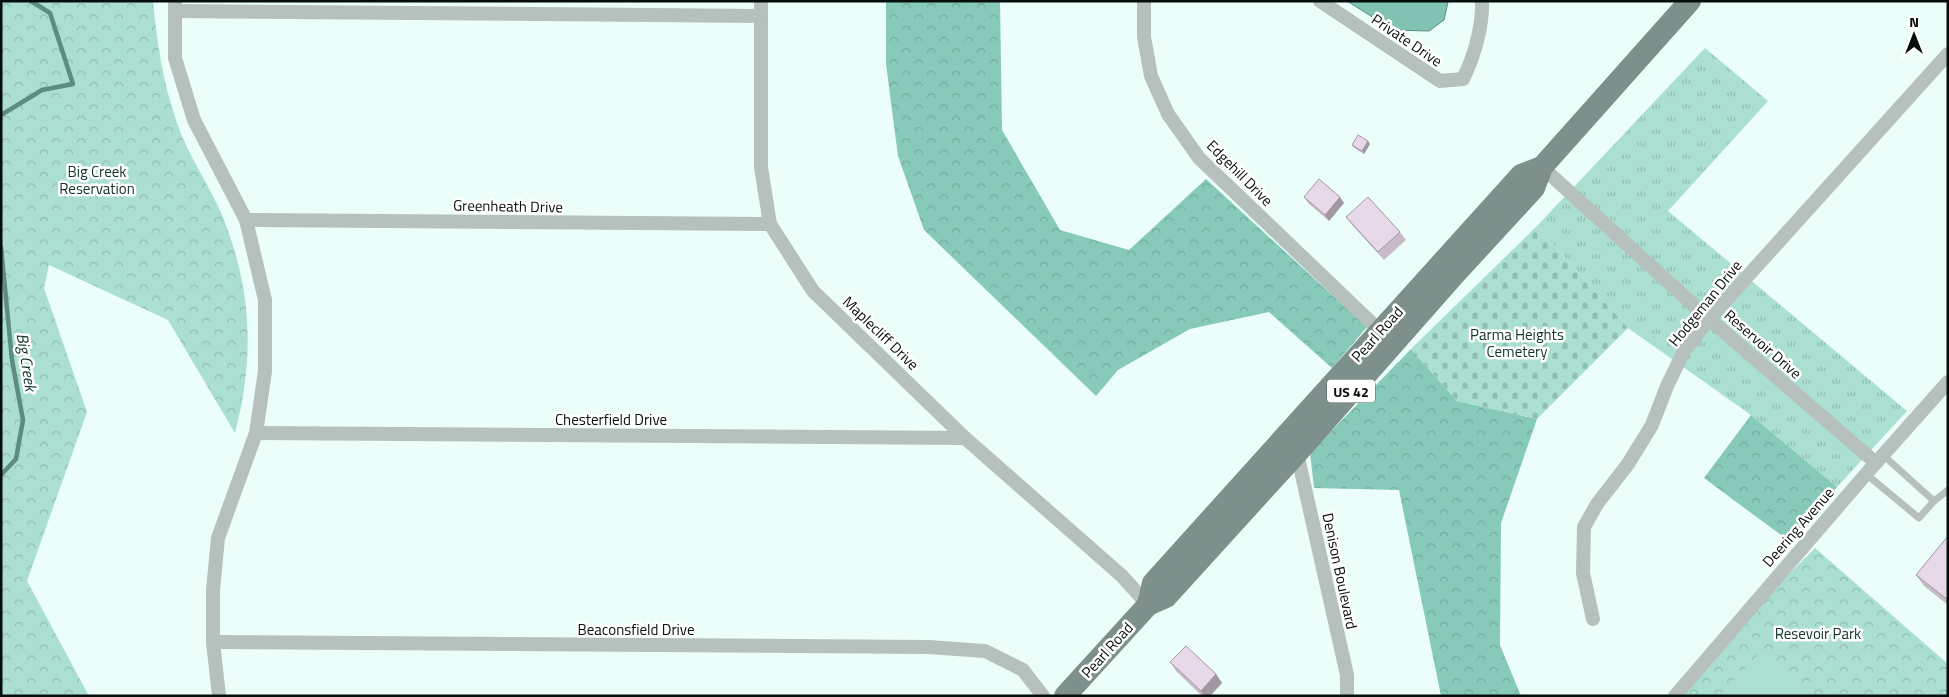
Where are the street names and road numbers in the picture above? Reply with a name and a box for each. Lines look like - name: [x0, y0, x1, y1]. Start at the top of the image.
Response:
- street label: Private Drive: [1367, 8, 1447, 72]
- street label: Edgehill Drive: [1202, 135, 1278, 211]
- street label: Greenheath Drive: [453, 194, 563, 218]
- street label: Hodgeman Drive: [1663, 255, 1747, 351]
- street label: Maplecliff Drive: [838, 291, 924, 375]
- street label: Pearl Road: [1346, 301, 1408, 367]
- street label: Reservoir Drive: [1719, 304, 1807, 384]
- road number: US 42: [1327, 380, 1375, 402]
- street label: Chesterfield Drive: [555, 408, 667, 431]
- street label: Deering Avenue: [1757, 482, 1839, 572]
- street label: Denison Boulevard: [1316, 511, 1364, 631]
- street label: Pearl Road: [1076, 617, 1138, 683]
- street label: Beaconsfield Drive: [577, 618, 695, 641]

